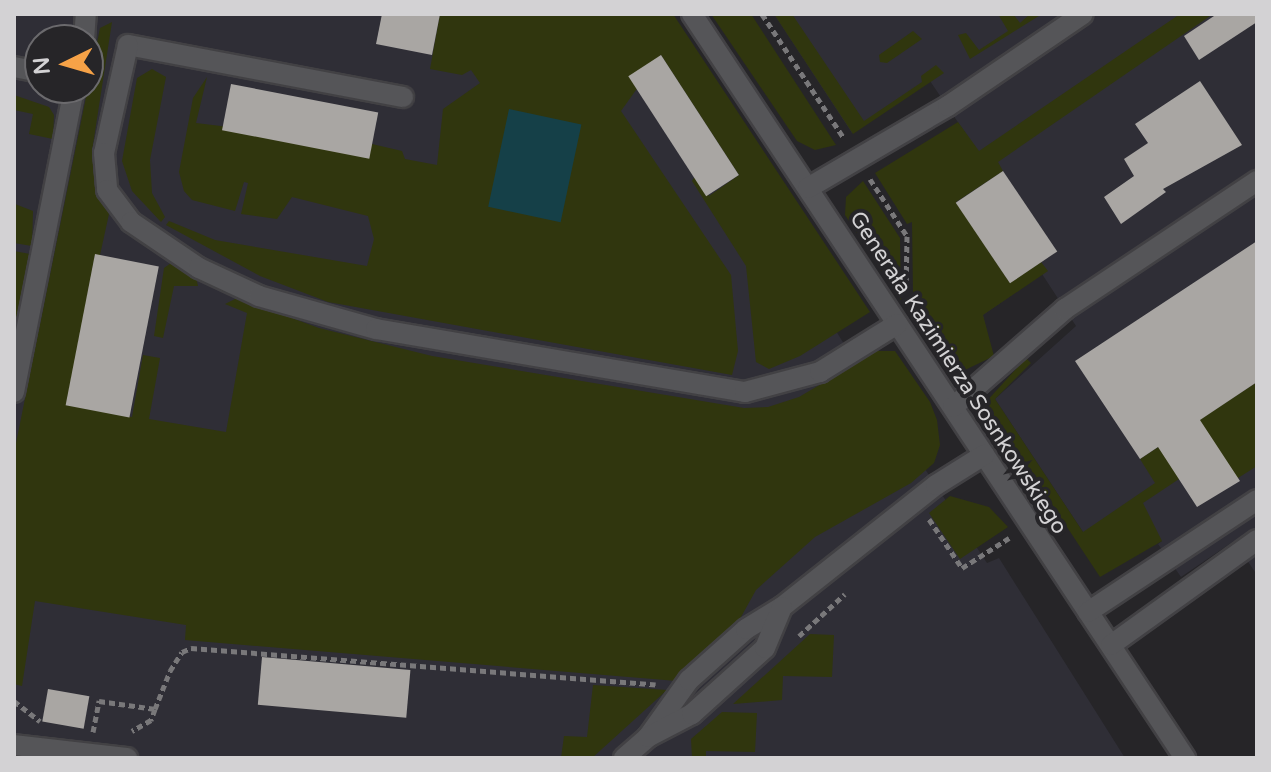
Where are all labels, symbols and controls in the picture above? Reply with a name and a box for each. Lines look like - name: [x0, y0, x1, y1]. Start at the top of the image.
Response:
- north arrow: [24, 24, 104, 104]
- text: N: [28, 56, 56, 76]
- street label: Generała Kazimierza Sosnkowskiego: [844, 207, 1072, 539]

